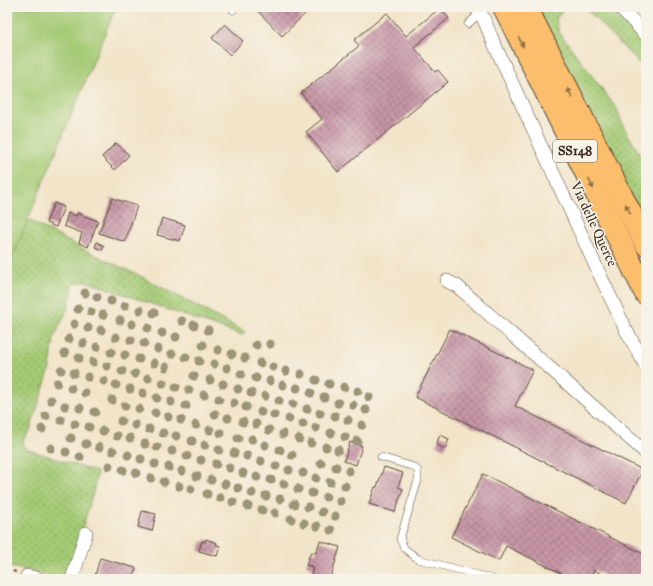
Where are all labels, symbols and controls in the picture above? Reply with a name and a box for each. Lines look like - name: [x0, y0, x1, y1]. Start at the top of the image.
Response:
- one-way arrow: [518, 36, 525, 48]
- one-way arrow: [567, 88, 573, 99]
- road number: SS148: [553, 140, 597, 162]
- street label: Via delle Querce: [566, 178, 621, 269]
- one-way arrow: [588, 178, 594, 190]
- one-way arrow: [625, 204, 632, 215]

